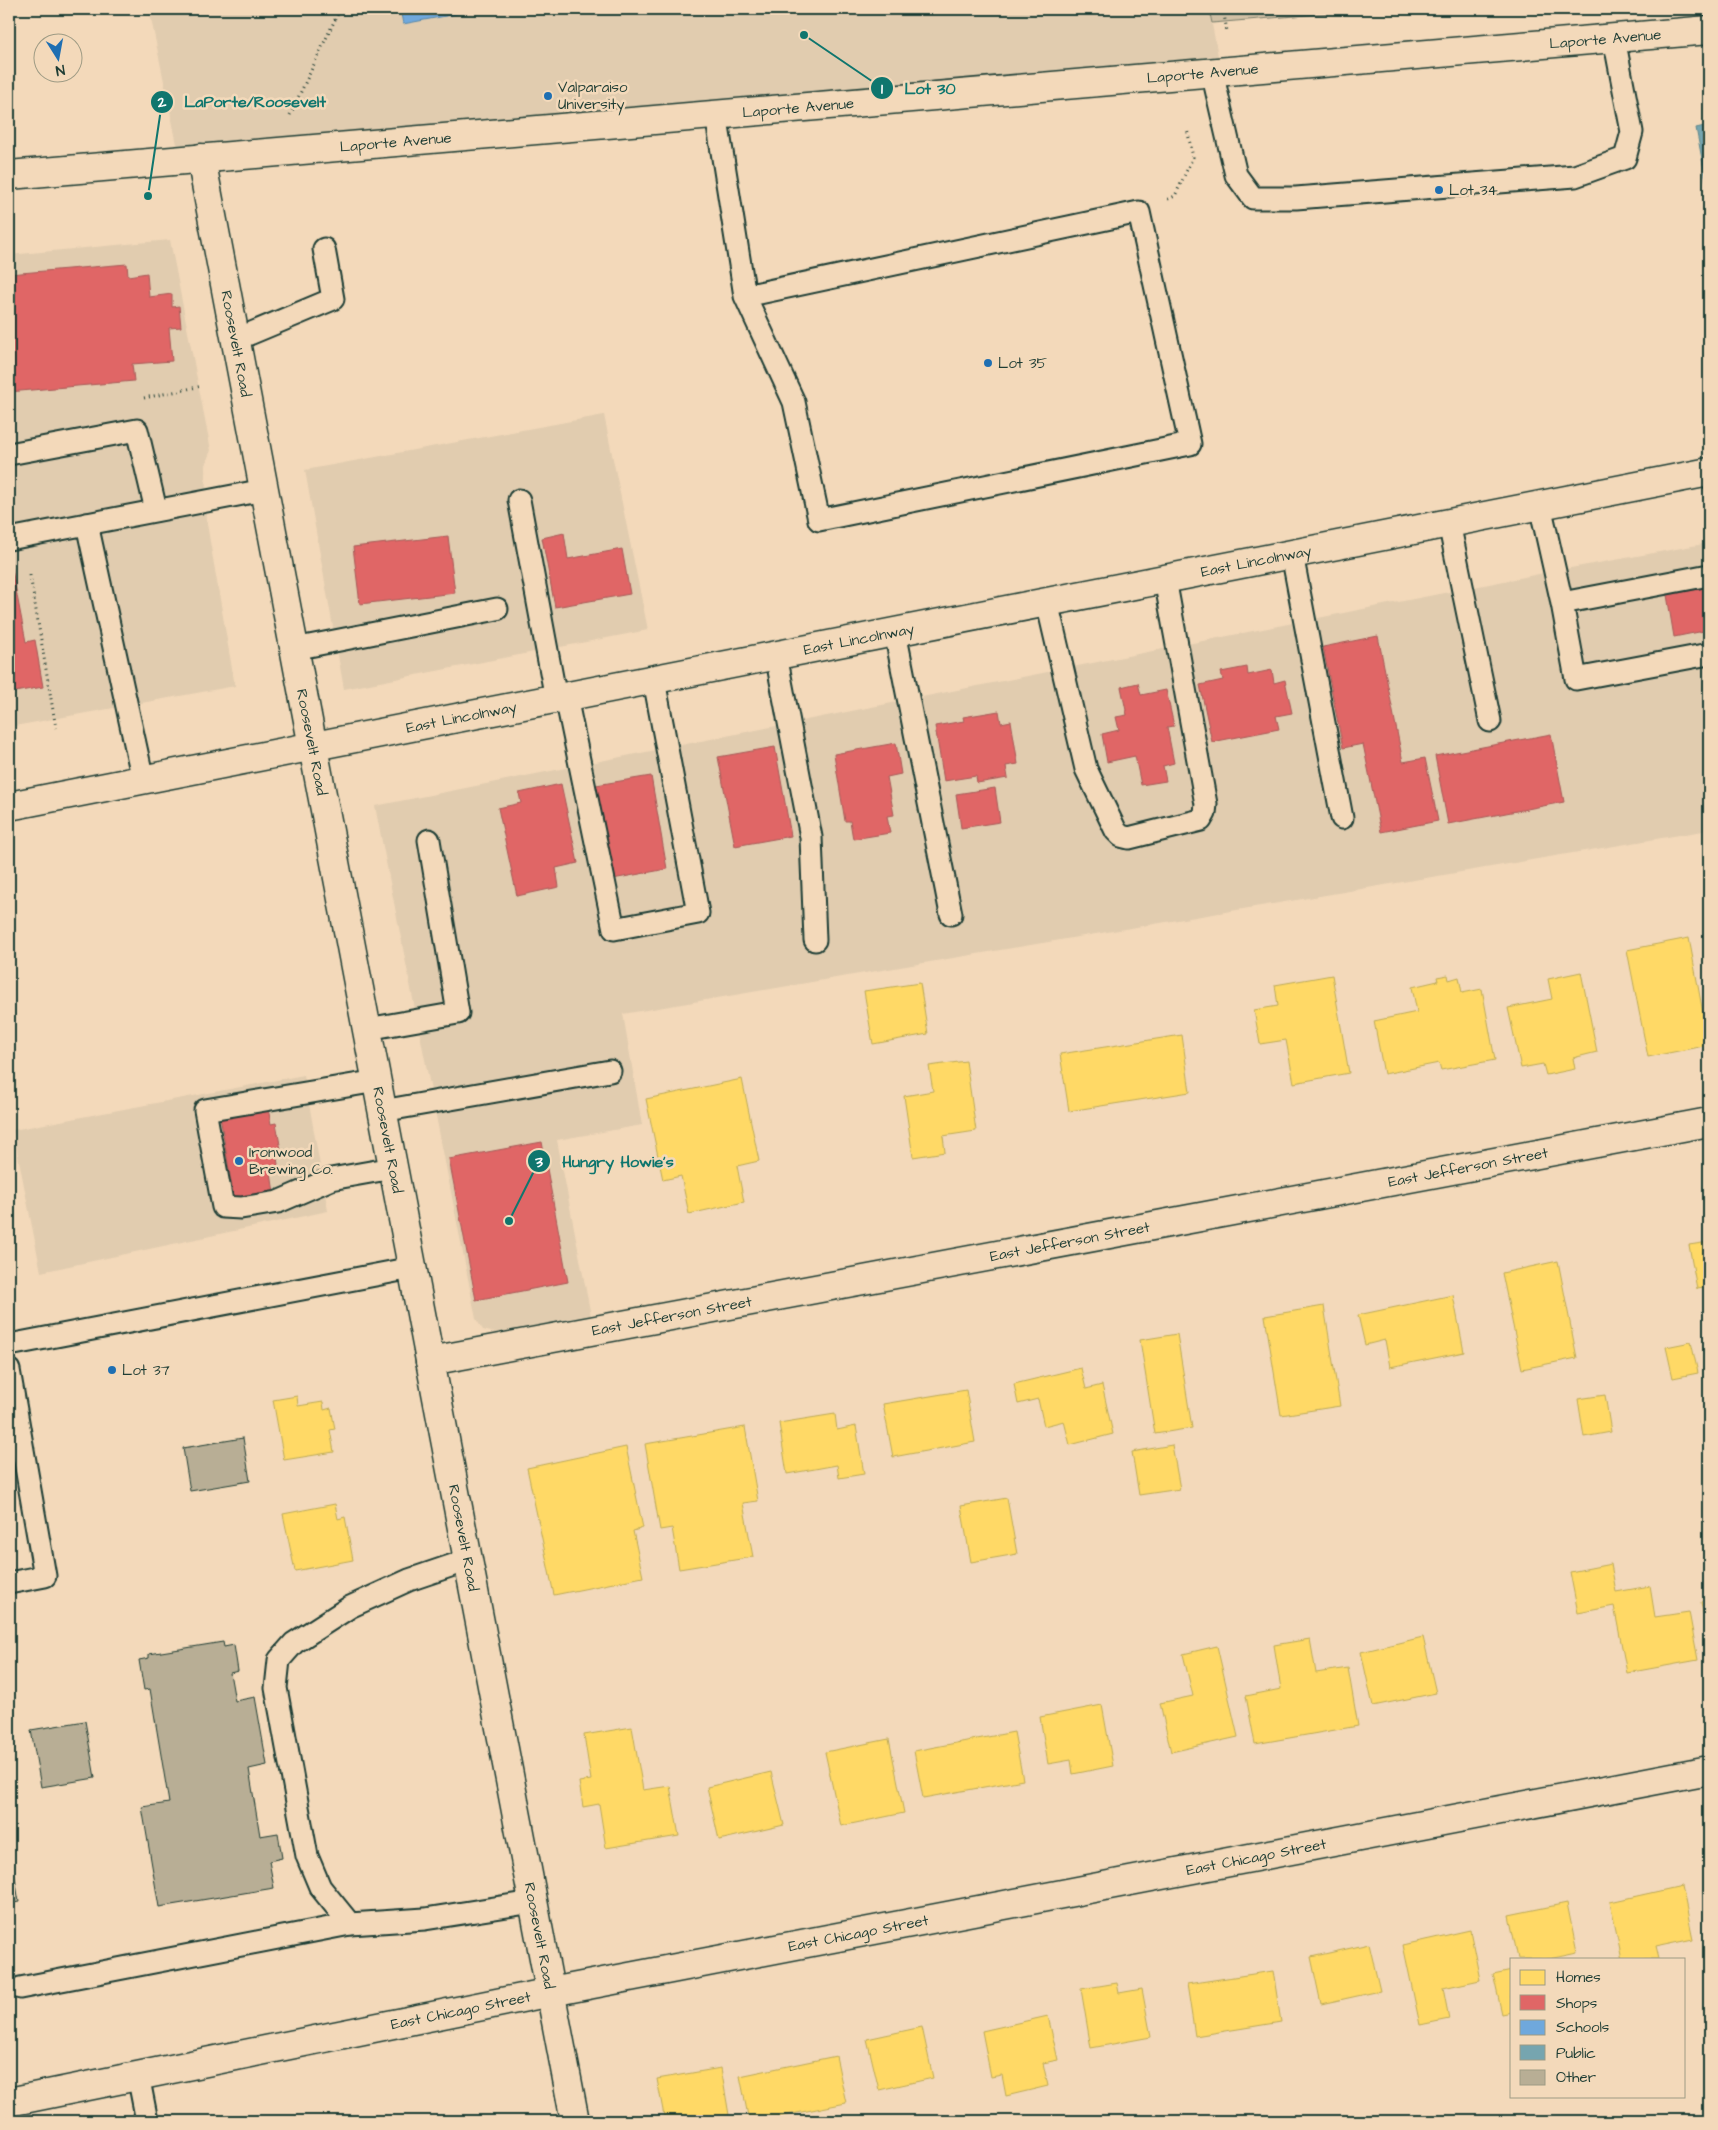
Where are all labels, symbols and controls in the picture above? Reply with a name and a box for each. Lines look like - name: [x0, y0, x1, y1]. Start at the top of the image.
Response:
- street label: Laporte Avenue: [1549, 24, 1662, 55]
- north arrow: [32, 32, 82, 82]
- street label: Laporte Avenue: [1146, 58, 1259, 89]
- text: N: [54, 59, 67, 80]
- callout: Lot 30: [870, 73, 966, 104]
- place label: Valparaiso University: [558, 77, 628, 116]
- text: Lot 30: [904, 78, 956, 100]
- text: 1: [881, 79, 883, 100]
- callout: LaPorte/Roosevelt: [149, 86, 336, 117]
- marker: Valparaiso University: [542, 90, 554, 102]
- text: LaPorte/Roosevelt: [184, 91, 326, 113]
- text: 2: [157, 92, 167, 113]
- street label: Laporte Avenue: [741, 93, 855, 123]
- street label: Laporte Avenue: [339, 127, 452, 158]
- place label: Lot 34: [1449, 180, 1498, 201]
- marker: Lot 34: [1433, 184, 1445, 196]
- street label: Roosevelt Road: [215, 289, 256, 399]
- place label: Lot 35: [998, 353, 1048, 374]
- marker: Lot 35: [982, 357, 994, 369]
- street label: East Lincolnway: [1199, 540, 1313, 583]
- street label: East Lincolnway: [802, 618, 916, 661]
- street label: Roosevelt Road: [291, 687, 332, 797]
- street label: East Lincolnway: [404, 697, 519, 739]
- street label: Roosevelt Road: [367, 1085, 408, 1195]
- place label: Ironwood Brewing Co.: [249, 1142, 333, 1181]
- street label: East Jefferson Street: [1386, 1142, 1550, 1193]
- callout: Hungry Howie's: [527, 1146, 683, 1177]
- text: Hungry Howie's: [562, 1151, 674, 1175]
- text: 3: [534, 1152, 543, 1173]
- marker: Ironwood Brewing Co.: [233, 1155, 245, 1167]
- street label: East Jefferson Street: [988, 1217, 1152, 1267]
- street label: East Jefferson Street: [590, 1291, 754, 1342]
- place label: Lot 37: [122, 1360, 170, 1381]
- marker: Lot 37: [106, 1364, 118, 1376]
- street label: Roosevelt Road: [443, 1483, 484, 1593]
- street label: East Chicago Street: [1184, 1834, 1328, 1881]
- street label: Roosevelt Road: [519, 1881, 560, 1991]
- street label: East Chicago Street: [787, 1910, 930, 1957]
- legend: [1510, 1958, 1686, 2098]
- text: Homes: [1556, 1967, 1601, 1988]
- street label: East Chicago Street: [389, 1986, 533, 2035]
- text: Shops: [1556, 1993, 1598, 2014]
- text: Schools: [1556, 2017, 1610, 2038]
- text: Public: [1556, 2043, 1596, 2064]
- text: Other: [1556, 2067, 1596, 2088]

